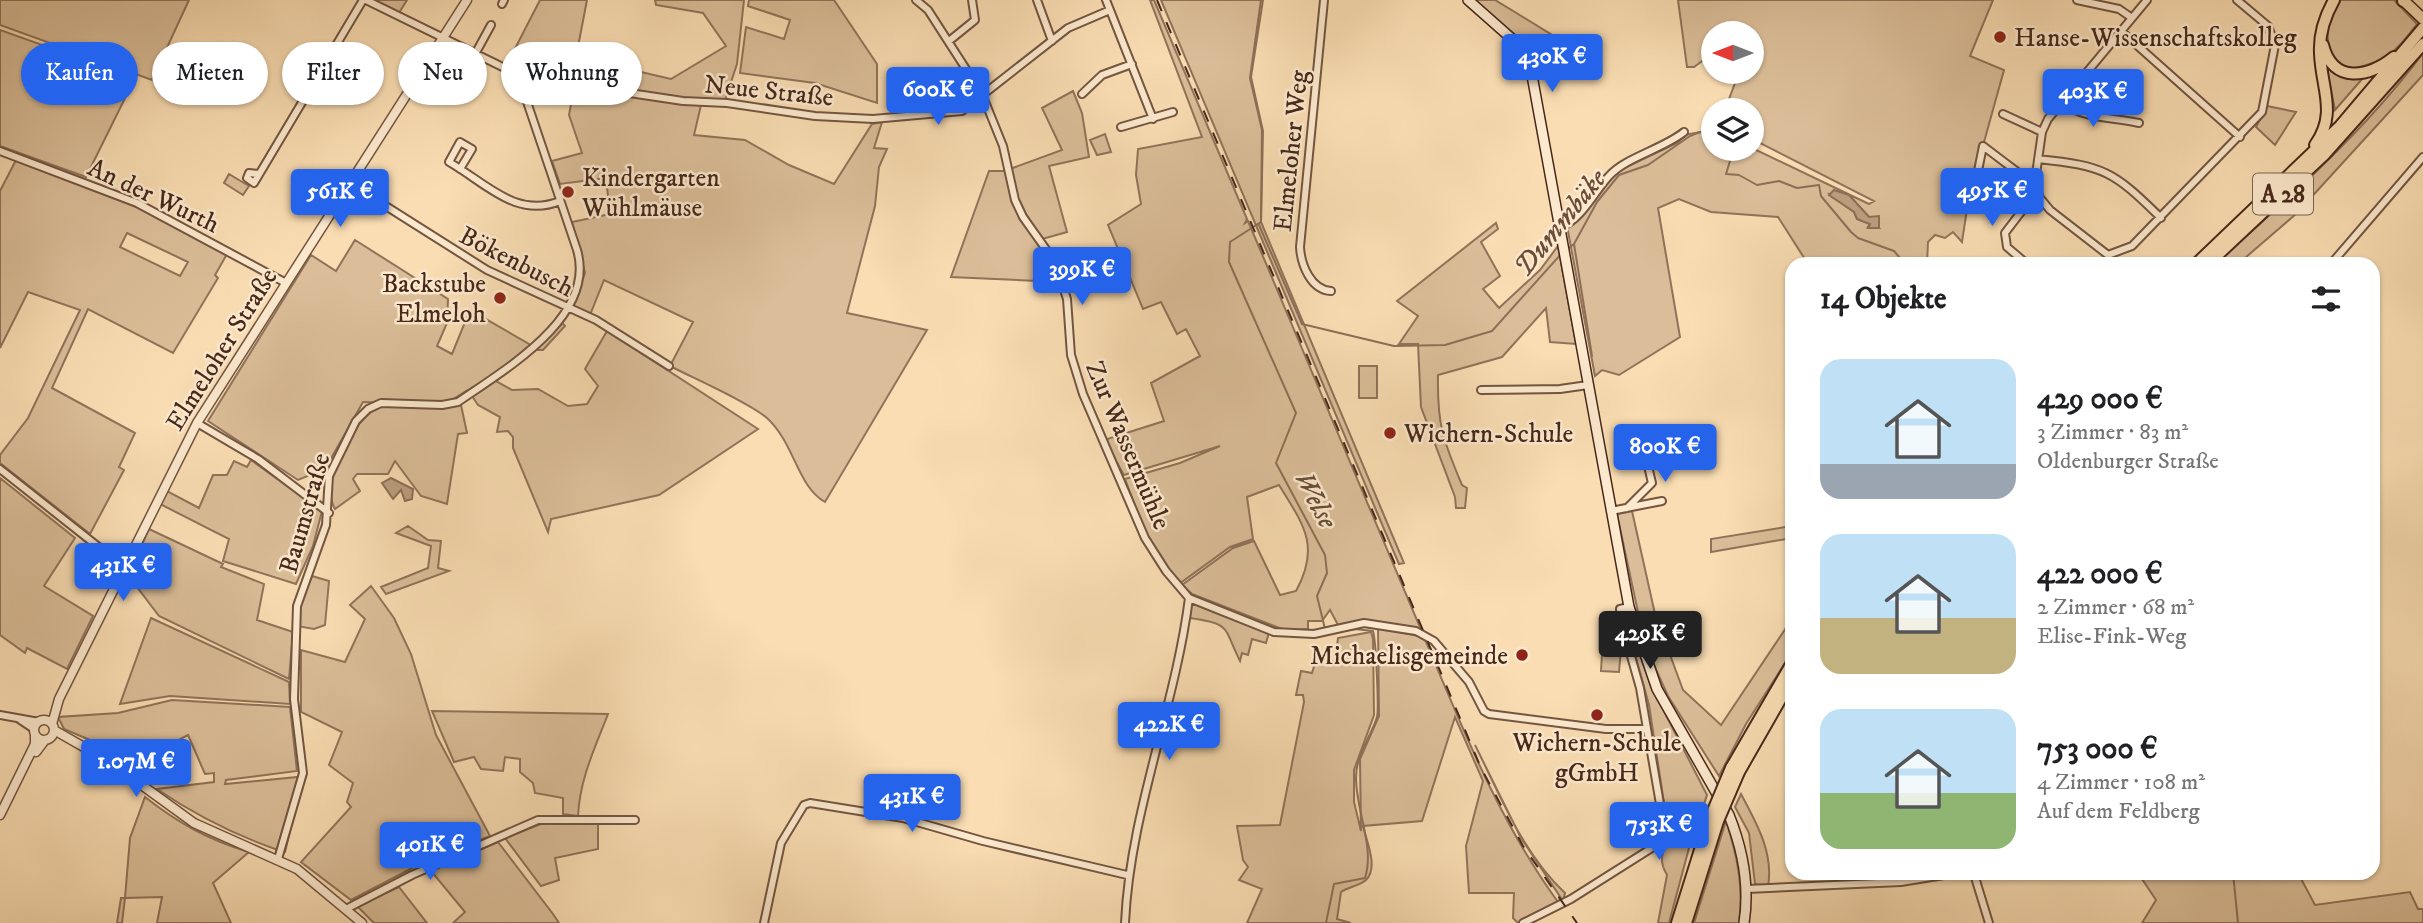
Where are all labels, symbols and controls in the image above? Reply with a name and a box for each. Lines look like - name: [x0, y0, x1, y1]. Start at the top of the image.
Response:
- north arrow: [1701, 21, 1764, 84]
- map controls: [1701, 21, 1764, 161]
- place label: Hanse-Wissenschaftskolleg: [2014, 22, 2297, 55]
- marker: Hanse-Wissenschaftskolleg: [1992, 29, 2008, 45]
- pin: 430K €: [1495, 34, 1609, 94]
- chip: Kaufen: [21, 42, 138, 105]
- chip: Mieten: [152, 42, 268, 105]
- chip: Filter: [282, 42, 384, 105]
- chip: Neu: [398, 42, 487, 105]
- chip: Wohnung: [501, 42, 642, 105]
- text: 430K €: [1518, 42, 1586, 71]
- street label: Neue Straße: [703, 68, 835, 115]
- pin: 600K €: [881, 68, 995, 127]
- street label: Elmeloher Weg: [1267, 68, 1316, 234]
- pin: 403K €: [2036, 69, 2150, 129]
- text: 600K €: [902, 75, 974, 104]
- text: 403K €: [2059, 77, 2127, 106]
- button: layers: [1701, 98, 1764, 161]
- street label: An der Wurth: [82, 152, 225, 241]
- water label: Dummbäke: [1506, 161, 1615, 284]
- place label: Kindergarten Wühlmäuse: [581, 162, 720, 225]
- pin: 495K €: [1935, 168, 2049, 228]
- pin: 561K €: [283, 170, 397, 229]
- road number: A 28: [2253, 174, 2313, 214]
- text: 495K €: [1957, 176, 2027, 205]
- text: 561K €: [307, 177, 373, 206]
- marker: Kindergarten Wühlmäuse: [560, 184, 576, 200]
- street label: Bökenbusch: [453, 219, 579, 305]
- pin: 399K €: [1025, 247, 1139, 307]
- text: 399K €: [1049, 255, 1115, 284]
- street label: Elmeloher Straße: [159, 262, 285, 437]
- place label: Backstube Elmeloh: [382, 268, 486, 331]
- icon: filters: [2307, 280, 2345, 318]
- text: 14 Objekte: [1820, 281, 1946, 318]
- marker: Backstube Elmeloh: [492, 290, 508, 306]
- street label: Zur Wassermühle: [1077, 356, 1178, 535]
- text: 429 000 €: [2037, 381, 2163, 418]
- icon: home: [1876, 387, 1960, 471]
- place label: Wichern-Schule: [1403, 418, 1573, 451]
- text: 3 Zimmer · 83 m²: [2037, 418, 2188, 447]
- pin: 800K €: [1608, 424, 1722, 484]
- marker: Wichern-Schule: [1382, 425, 1398, 441]
- text: 800K €: [1630, 432, 1700, 461]
- text: Oldenburger Straße: [2037, 447, 2219, 476]
- street label: Baumstraße: [273, 449, 338, 577]
- water label: Welse: [1286, 465, 1346, 536]
- pin: 431K €: [66, 544, 180, 603]
- text: 431K €: [91, 551, 155, 580]
- text: 422 000 €: [2037, 556, 2163, 593]
- icon: home: [1876, 562, 1960, 646]
- text: 2 Zimmer · 68 m²: [2037, 593, 2194, 622]
- pin: 429K €: [1593, 612, 1707, 671]
- text: 429K €: [1615, 619, 1685, 648]
- text: Elise-Fink-Weg: [2037, 622, 2186, 651]
- place label: Michaelisgemeinde: [1310, 640, 1508, 673]
- marker: Michaelisgemeinde: [1514, 647, 1530, 663]
- pin: 422K €: [1112, 702, 1226, 762]
- marker: Wichern-Schule gGmbH: [1589, 707, 1605, 723]
- text: 422K €: [1134, 710, 1204, 739]
- place label: Wichern-Schule gGmbH: [1511, 727, 1682, 790]
- text: 753 000 €: [2037, 731, 2158, 768]
- icon: home: [1876, 737, 1960, 821]
- pin: 1.07M €: [71, 740, 201, 799]
- text: 1.07M €: [97, 747, 175, 776]
- text: 4 Zimmer · 108 m²: [2037, 768, 2205, 797]
- pin: 431K €: [855, 774, 969, 834]
- text: 431K €: [880, 782, 944, 811]
- text: Auf dem Feldberg: [2037, 797, 2200, 826]
- pin: 753K €: [1602, 802, 1716, 862]
- text: 753K €: [1626, 810, 1692, 839]
- pin: 401K €: [373, 822, 487, 882]
- text: 401K €: [396, 830, 464, 859]

